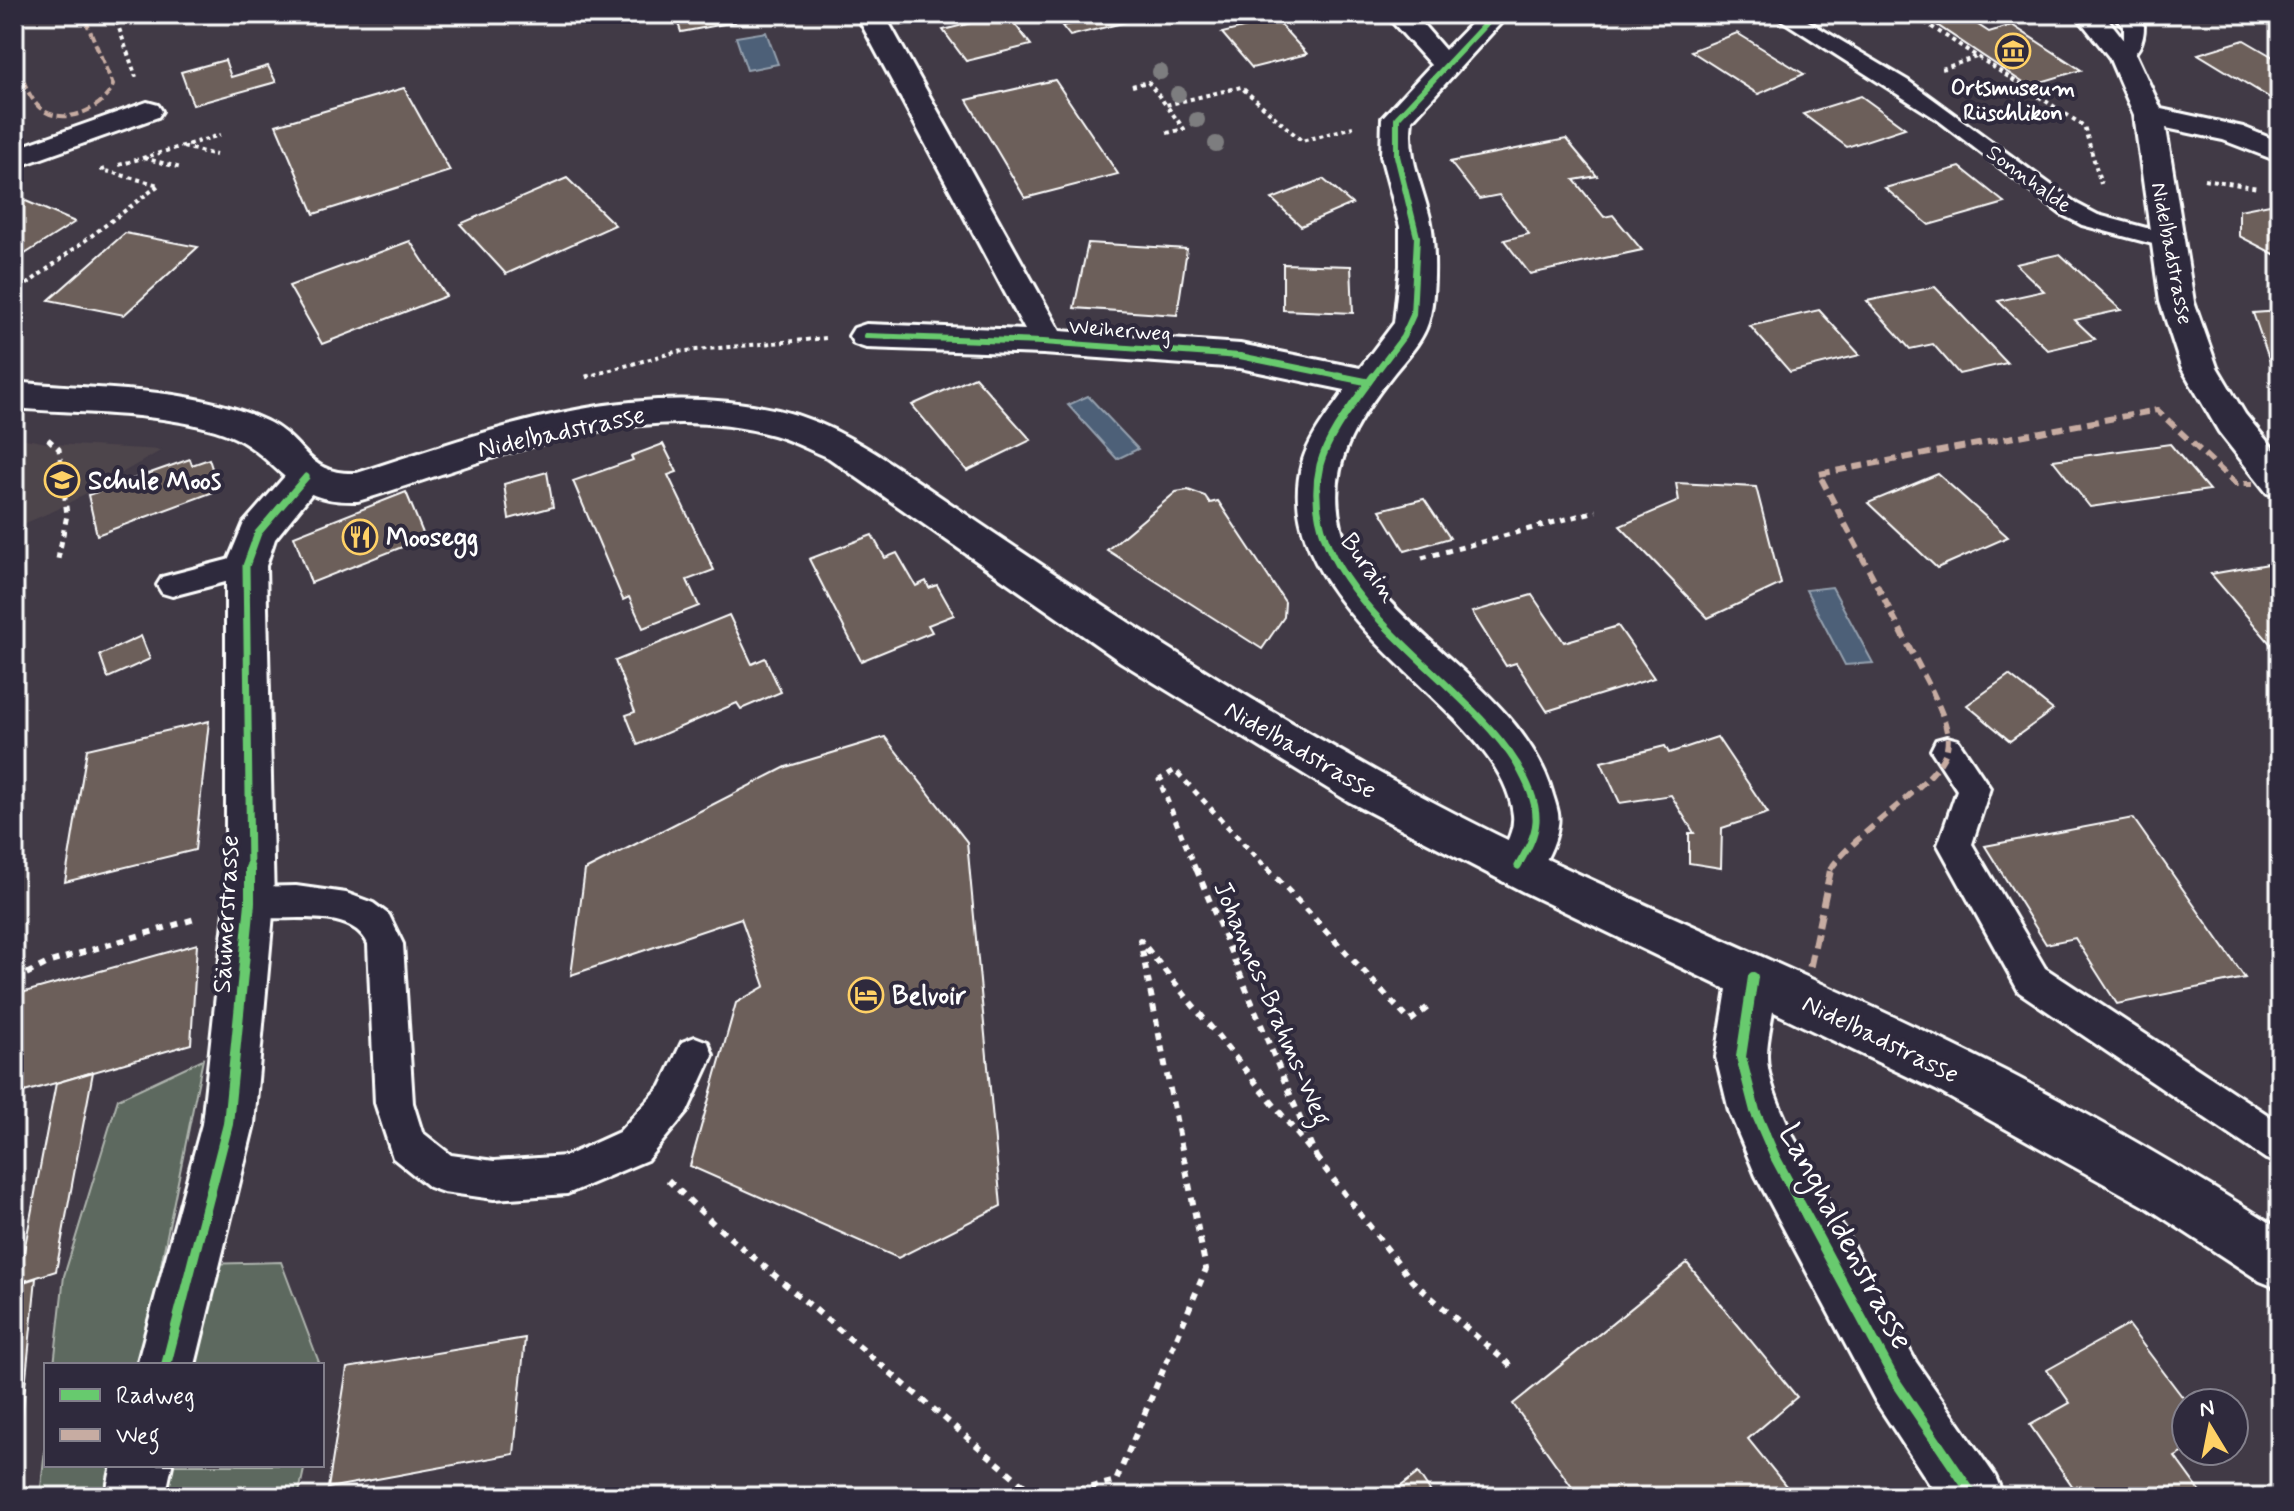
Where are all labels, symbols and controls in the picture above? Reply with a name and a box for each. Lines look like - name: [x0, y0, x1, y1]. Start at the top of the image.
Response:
- museum icon: Ortsmuseum Rüschlikon: [1994, 32, 2032, 70]
- place label: Ortsmuseum Rüschlikon: [1951, 75, 2075, 128]
- street label: Sonnhalde: [1980, 139, 2077, 220]
- street label: Nidelbadstrasse: [2144, 180, 2199, 327]
- street label: Weiherweg: [1068, 313, 1172, 350]
- street label: Nidelbadstrasse: [474, 399, 648, 467]
- school or university icon: Schule Moos: [43, 461, 81, 499]
- place label: Schule Moos: [88, 465, 221, 499]
- restaurant icon: Moosegg: [341, 518, 379, 556]
- place label: Moosegg: [386, 522, 478, 559]
- street label: Burain: [1332, 527, 1405, 610]
- street label: Nidelbadstrasse: [1218, 693, 1382, 808]
- street label: Säumerstrasse: [206, 834, 248, 994]
- street label: Johannes-Brahms-Weg: [1201, 876, 1338, 1132]
- hotel icon: Belvoir: [847, 976, 885, 1014]
- place label: Belvoir: [892, 980, 967, 1014]
- street label: Nidelbadstrasse: [1796, 987, 1964, 1092]
- street label: Langhaldenstrasse: [1766, 1117, 1923, 1358]
- legend: [44, 1363, 324, 1467]
- text: Radweg: [116, 1381, 195, 1412]
- north arrow: [2170, 1387, 2250, 1467]
- text: N: [2197, 1394, 2217, 1424]
- text: Weg: [116, 1421, 160, 1455]

